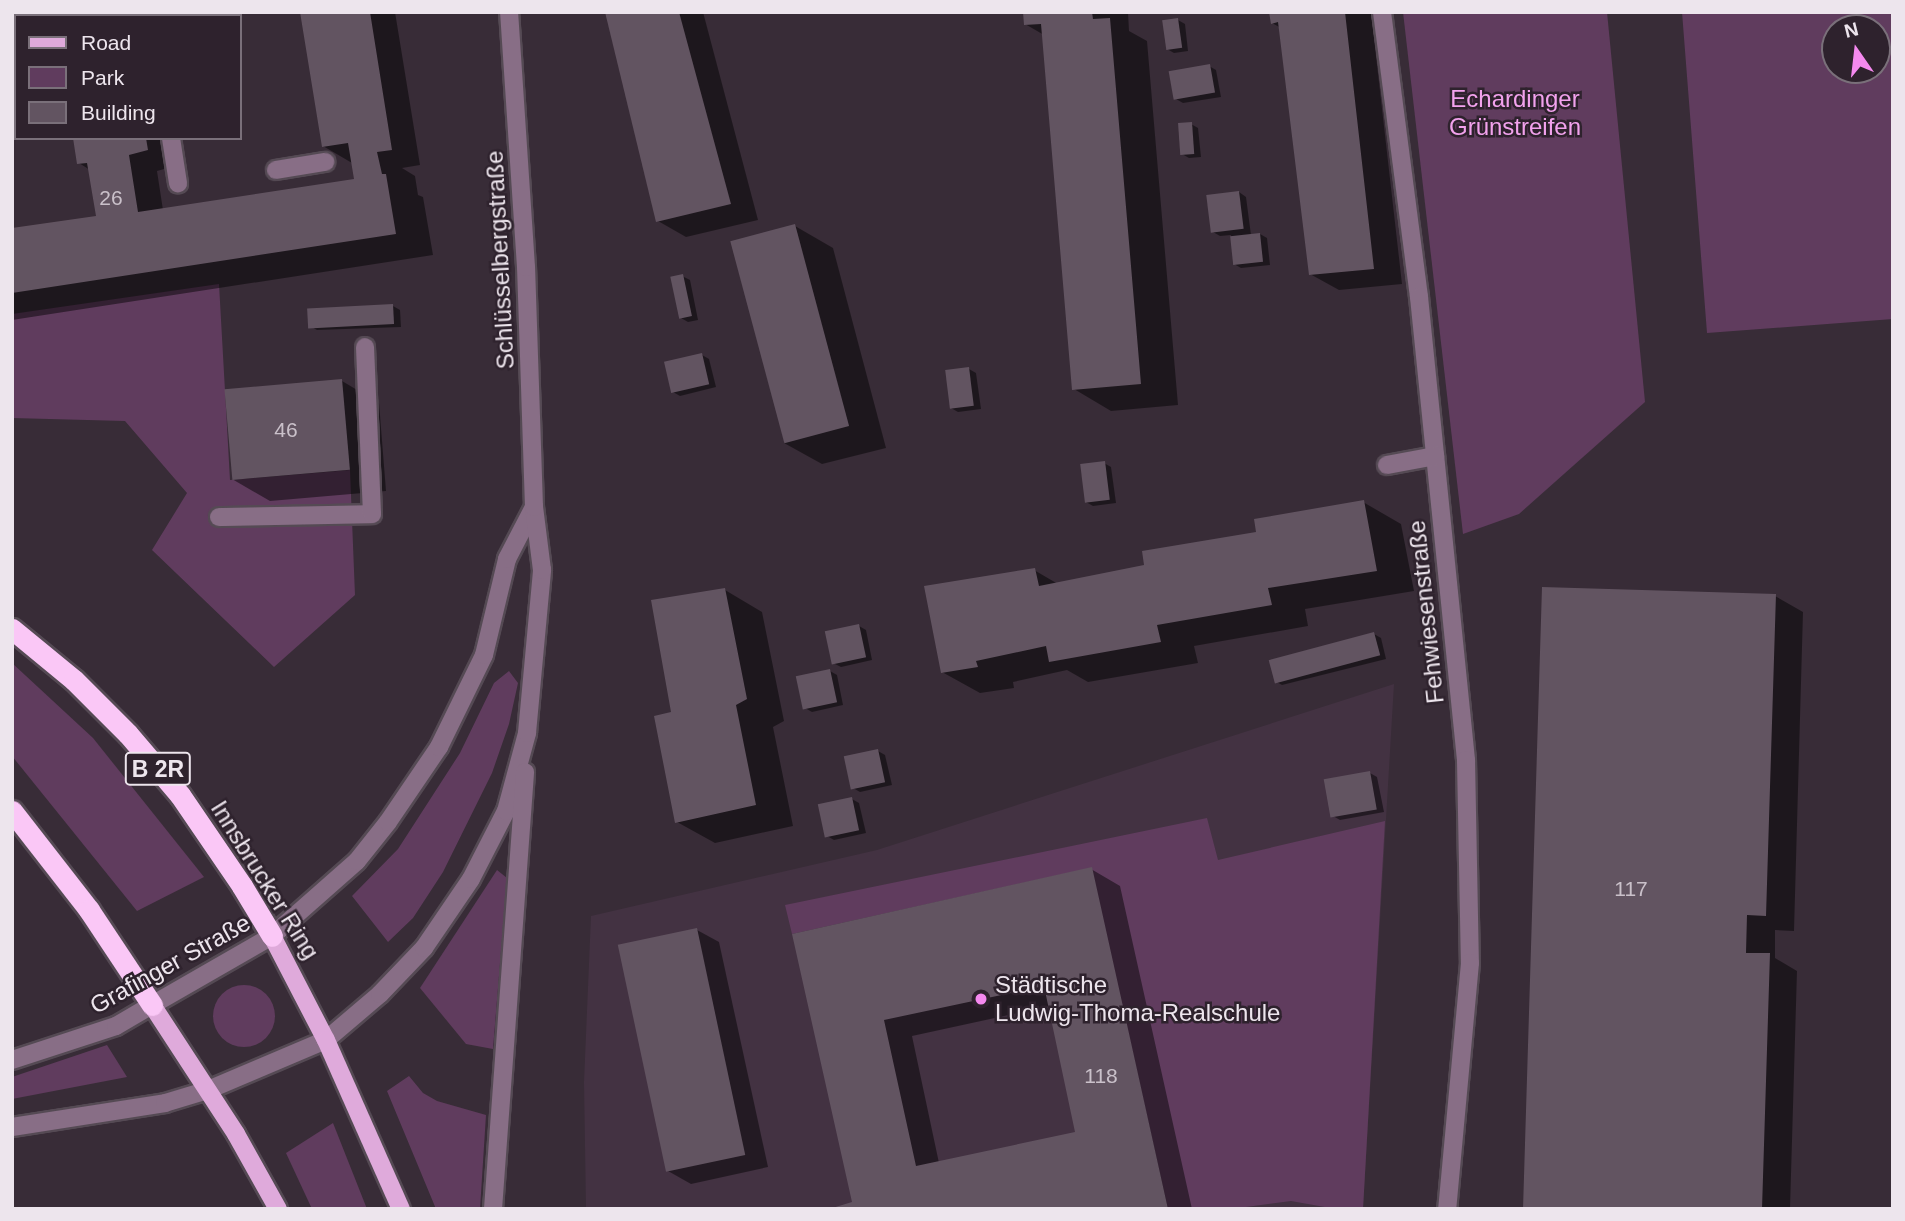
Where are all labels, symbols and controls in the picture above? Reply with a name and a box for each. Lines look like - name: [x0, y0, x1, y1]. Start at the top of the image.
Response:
- legend: [14, 14, 242, 140]
- north arrow: [1821, 14, 1891, 84]
- text: N: [1842, 18, 1860, 42]
- text: Road: [81, 31, 131, 54]
- text: Park: [81, 66, 124, 89]
- park label: Echardinger Grünstreifen: [1449, 85, 1581, 141]
- text: Building: [81, 101, 156, 124]
- street label: Schlüsselbergstraße: [480, 150, 520, 370]
- house number: 26: [99, 185, 123, 211]
- house number: 46: [274, 417, 298, 443]
- street label: Fehwiesenstraße: [1402, 519, 1450, 705]
- road number: B 2R: [125, 750, 191, 789]
- street label: Innsbrucker Ring: [205, 795, 325, 965]
- house number: 117: [1614, 876, 1648, 902]
- street label: Grafinger Straße: [85, 908, 255, 1020]
- place label: Städtische Ludwig-Thoma-Realschule: [995, 971, 1280, 1027]
- marker: Städtische Ludwig-Thoma-Realschule: [973, 991, 989, 1007]
- house number: 118: [1084, 1063, 1118, 1089]

